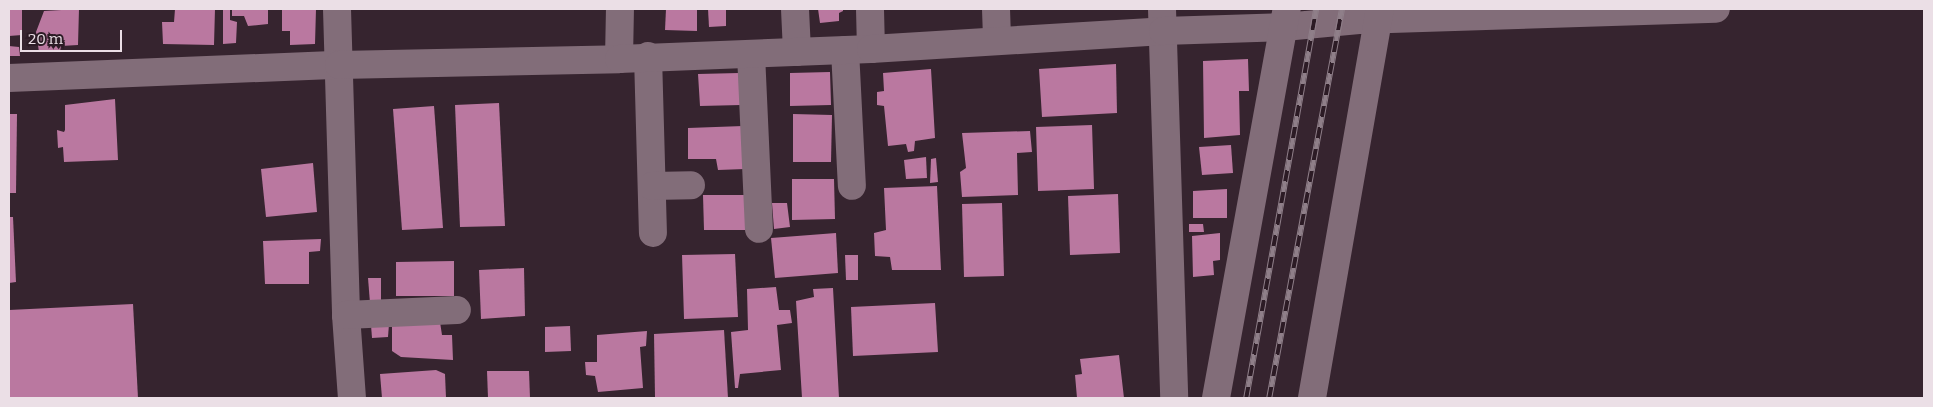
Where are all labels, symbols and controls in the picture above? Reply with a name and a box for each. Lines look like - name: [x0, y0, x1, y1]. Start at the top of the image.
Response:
- scale bar: [22, 20, 125, 52]
- text: 20 m: [28, 30, 63, 48]

